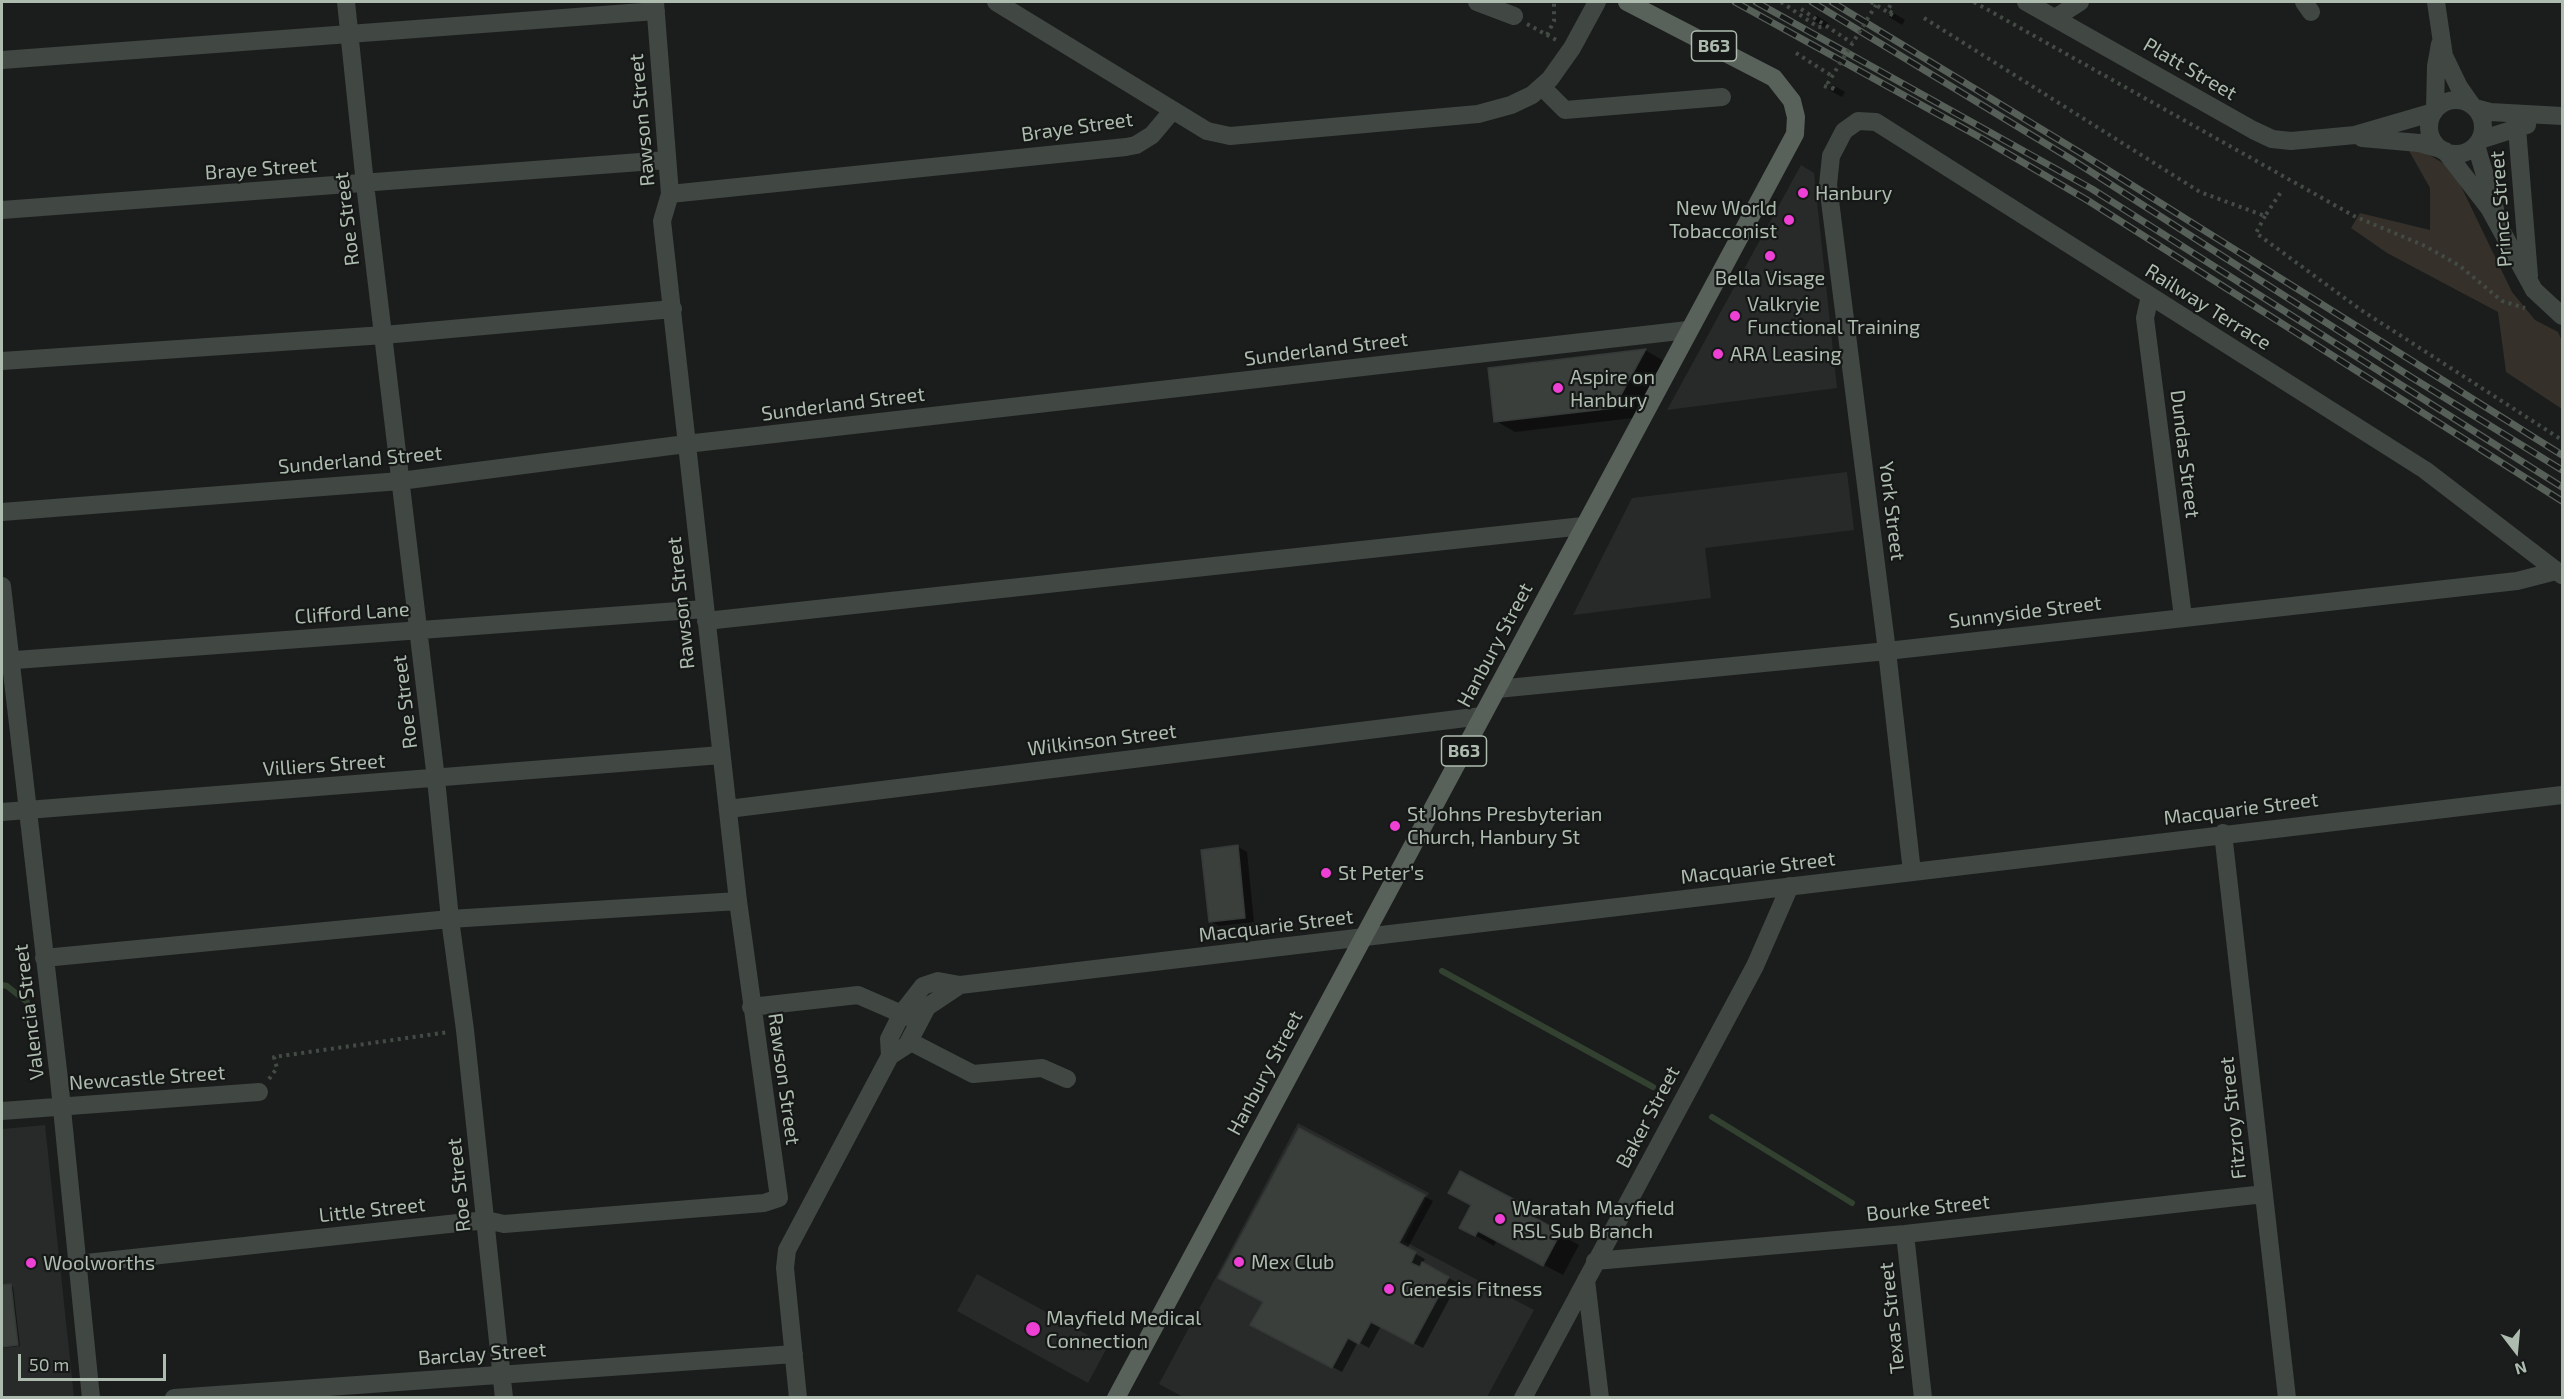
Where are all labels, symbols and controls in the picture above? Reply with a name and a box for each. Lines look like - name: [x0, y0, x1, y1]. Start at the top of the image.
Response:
- road number: B63: [1692, 31, 1736, 61]
- street label: Platt Street: [2139, 33, 2241, 105]
- street label: Rawson Street: [624, 53, 660, 187]
- street label: Braye Street: [1020, 107, 1134, 147]
- street label: Prince Street: [2485, 150, 2517, 268]
- street label: Braye Street: [204, 153, 318, 185]
- street label: Roe Street: [329, 171, 365, 267]
- place label: Hanbury: [1815, 181, 1892, 205]
- marker: Hanbury: [1796, 186, 1810, 200]
- place label: New World Tobacconist: [1669, 196, 1777, 243]
- marker: New World Tobacconist: [1782, 213, 1796, 227]
- marker: Bella Visage: [1763, 249, 1777, 263]
- street label: Railway Terrace: [2141, 259, 2275, 355]
- place label: Bella Visage: [1715, 266, 1825, 290]
- place label: Valkryie Functional Training: [1747, 292, 1920, 339]
- marker: Valkryie Functional Training: [1728, 309, 1742, 323]
- street label: Sunderland Street: [1243, 327, 1409, 371]
- place label: ARA Leasing: [1730, 342, 1842, 366]
- marker: ARA Leasing: [1711, 347, 1725, 361]
- place label: Aspire on Hanbury: [1570, 365, 1655, 412]
- marker: Aspire on Hanbury: [1551, 381, 1565, 395]
- street label: Sunderland Street: [760, 382, 926, 426]
- street label: Dundas Street: [2165, 389, 2205, 519]
- street label: Sunderland Street: [277, 441, 443, 479]
- street label: York Street: [1874, 460, 1910, 562]
- street label: Rawson Street: [662, 536, 700, 670]
- street label: Hanbury Street: [1452, 579, 1538, 711]
- street label: Sunnyside Street: [1947, 591, 2103, 633]
- street label: Clifford Lane: [294, 597, 410, 629]
- street label: Roe Street: [387, 654, 423, 750]
- street label: Wilkinson Street: [1026, 719, 1178, 761]
- road number: B63: [1442, 736, 1486, 766]
- street label: Villiers Street: [262, 749, 386, 781]
- street label: Macquarie Street: [2162, 788, 2320, 830]
- place label: St Johns Presbyterian Church, Hanbury St: [1407, 802, 1602, 849]
- marker: St Johns Presbyterian Church, Hanbury St: [1388, 819, 1402, 833]
- street label: Macquarie Street: [1679, 847, 1837, 889]
- place label: St Peter’s: [1338, 861, 1424, 885]
- marker: St Peter’s: [1319, 866, 1333, 880]
- street label: Macquarie Street: [1197, 905, 1355, 947]
- street label: Valencia Street: [9, 943, 49, 1081]
- street label: Hanbury Street: [1222, 1007, 1308, 1139]
- street label: Rawson Street: [763, 1011, 805, 1147]
- street label: Fitzroy Street: [2215, 1055, 2251, 1181]
- street label: Newcastle Street: [68, 1061, 226, 1095]
- street label: Baker Street: [1611, 1062, 1685, 1172]
- street label: Roe Street: [442, 1137, 476, 1233]
- street label: Bourke Street: [1865, 1190, 1991, 1226]
- street label: Little Street: [317, 1192, 427, 1228]
- place label: Waratah Mayfield RSL Sub Branch: [1512, 1196, 1675, 1243]
- marker: Waratah Mayfield RSL Sub Branch: [1493, 1212, 1507, 1226]
- place label: Mex Club: [1251, 1250, 1334, 1274]
- place label: Woolworths: [43, 1251, 155, 1275]
- marker: Mex Club: [1232, 1255, 1246, 1269]
- marker: Woolworths: [24, 1256, 38, 1270]
- street label: Texas Street: [1874, 1261, 1910, 1375]
- place label: Genesis Fitness: [1401, 1277, 1542, 1301]
- marker: Genesis Fitness: [1382, 1282, 1396, 1296]
- place label: Mayfield Medical Connection: [1046, 1306, 1201, 1353]
- marker: Mayfield Medical Connection: [1024, 1320, 1042, 1338]
- north arrow: [2486, 1321, 2546, 1381]
- street label: Barclay Street: [417, 1338, 547, 1370]
- scale bar: [21, 1342, 170, 1380]
- text: 50 m: [29, 1353, 69, 1375]
- text: N: [2513, 1358, 2529, 1380]

